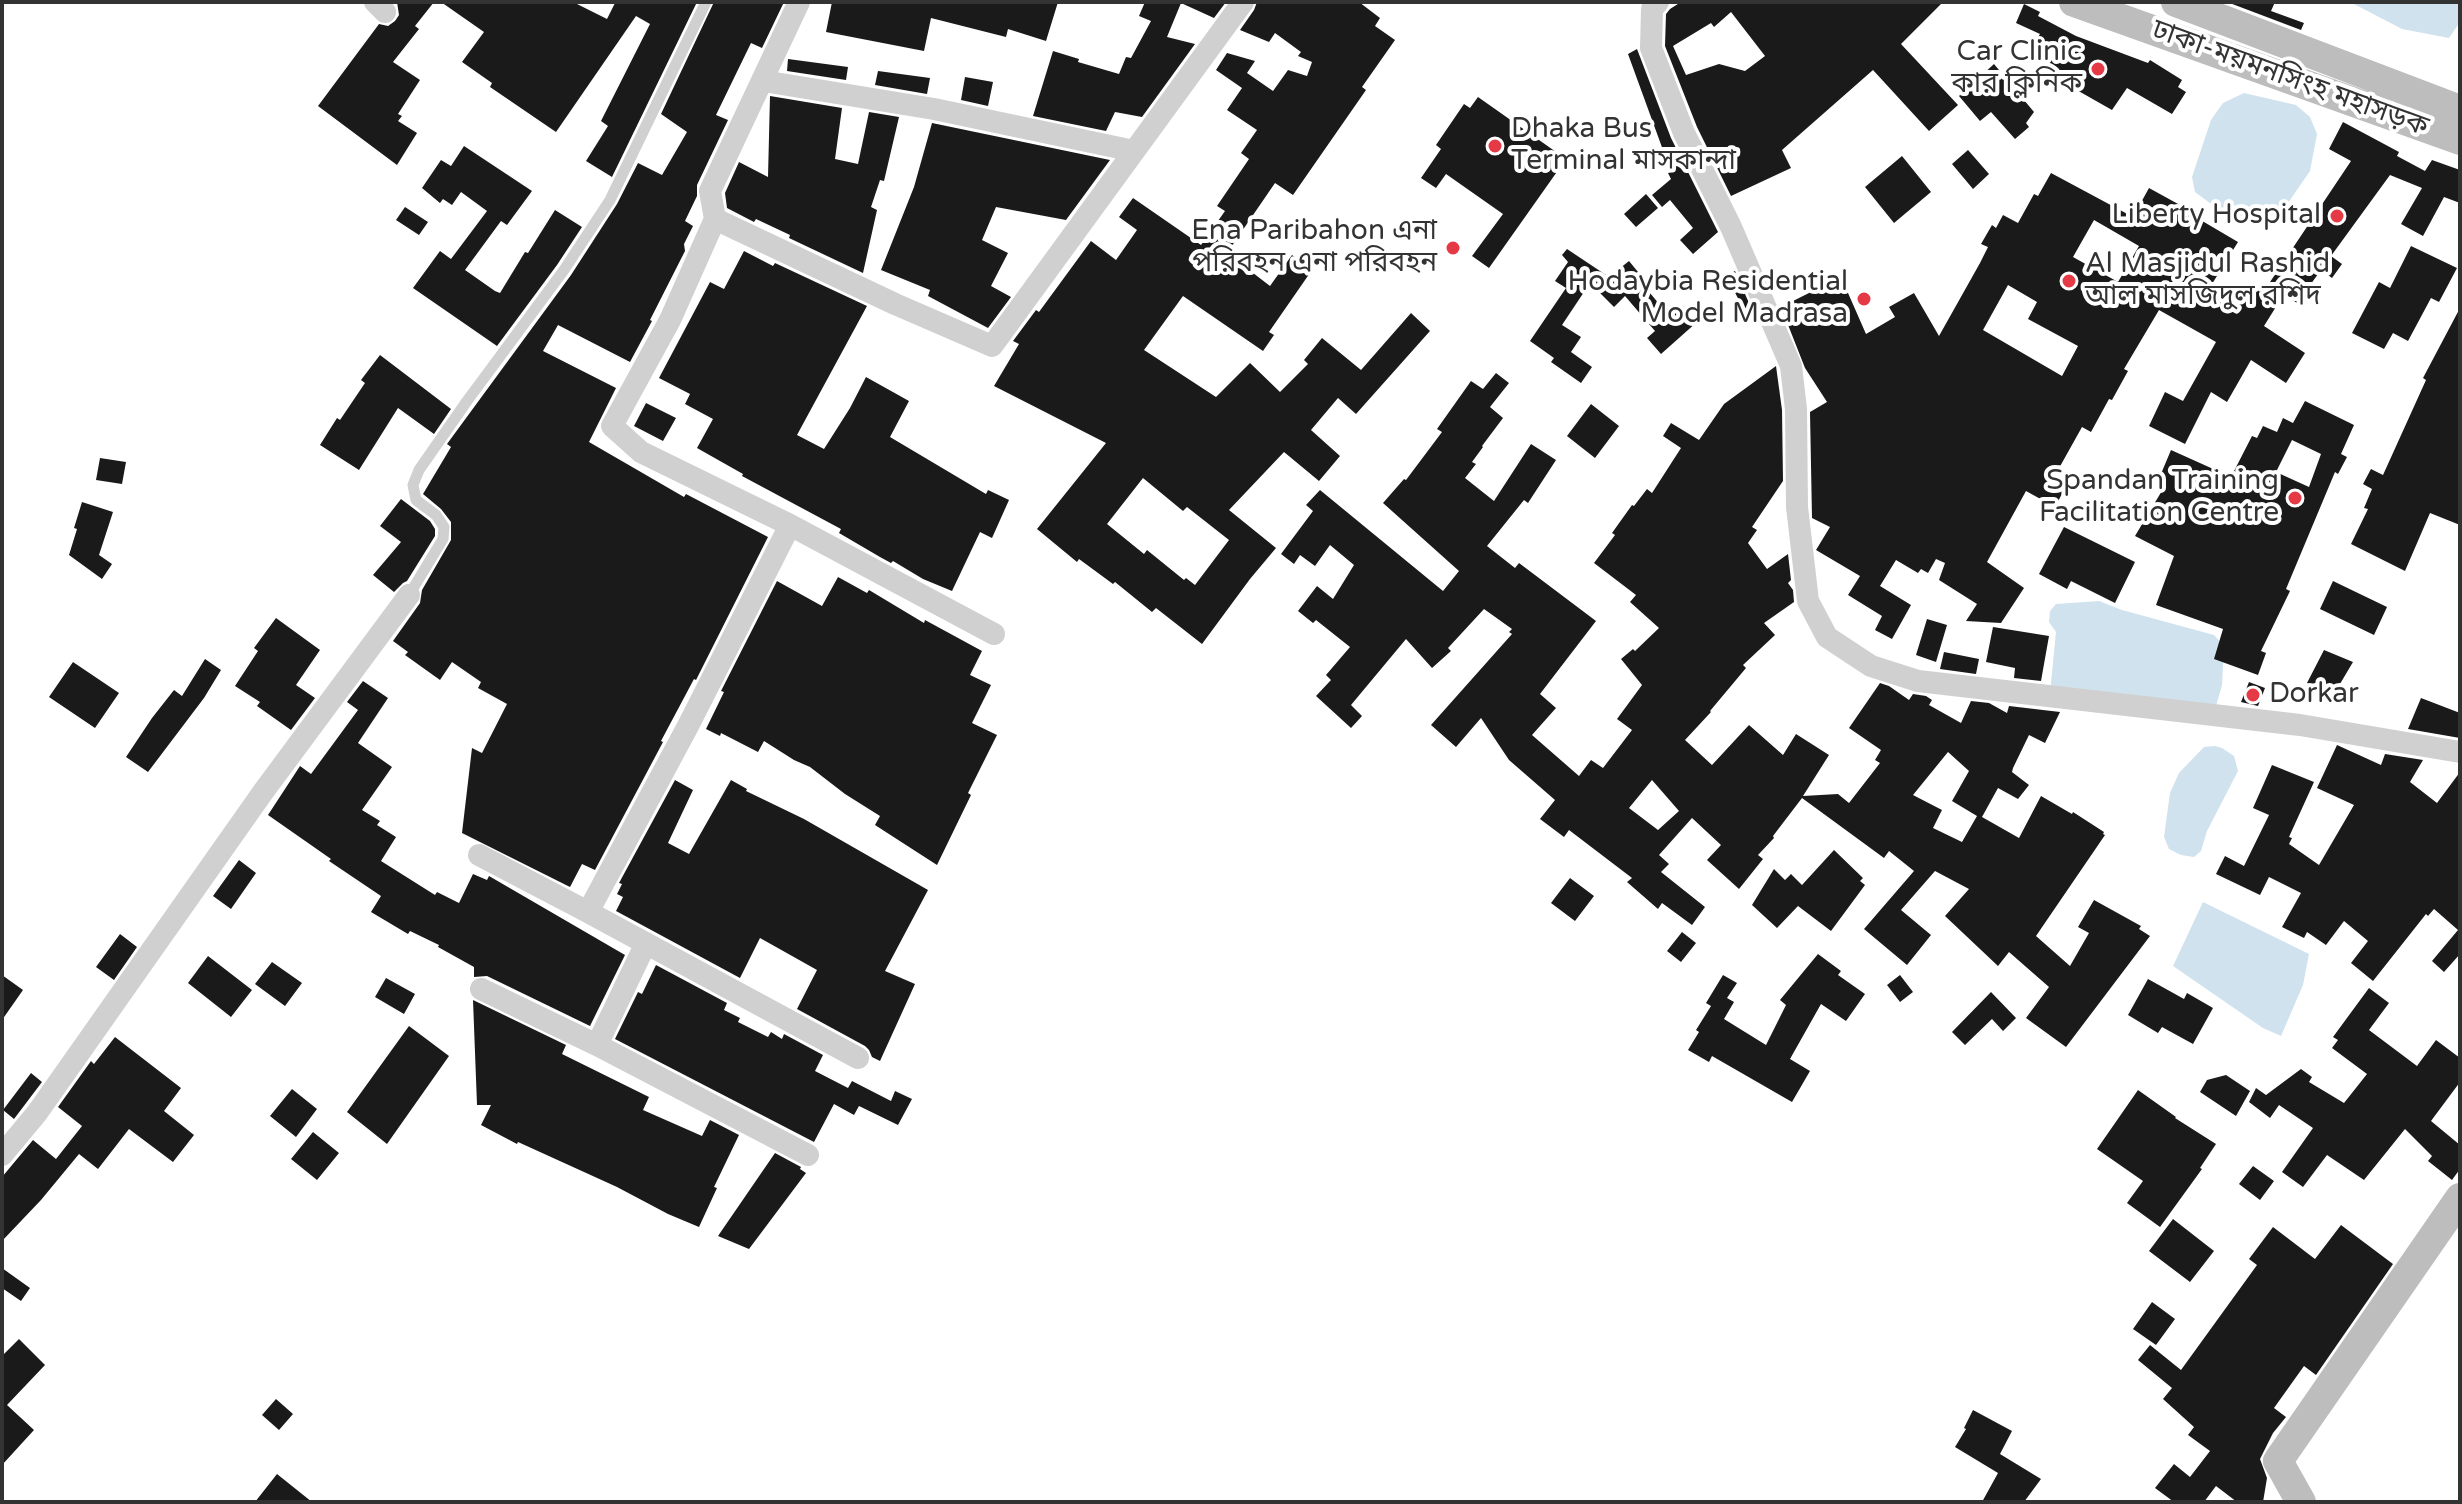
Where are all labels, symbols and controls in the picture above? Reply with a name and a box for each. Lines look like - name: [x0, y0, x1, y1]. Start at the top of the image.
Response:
- street label: ঢাকা-ময়মনসিংহ মহাসড়ক: [2147, 13, 2433, 145]
- place label: Car Clinic কার ক্লিনিক: [1951, 36, 2082, 102]
- marker: Car Clinic কার ক্লিনিক: [2089, 60, 2107, 78]
- place label: Dhaka Bus Terminal মাসকান্দা: [1511, 113, 1736, 179]
- marker: Dhaka Bus Terminal মাসকান্দা: [1486, 137, 1504, 155]
- place label: Liberty Hospital: [2112, 199, 2321, 233]
- marker: Liberty Hospital: [2328, 207, 2346, 225]
- place label: Ena Paribahon এনা পরিবহন এনা পরিবহন: [1191, 215, 1437, 281]
- marker: Ena Paribahon এনা পরিবহন এনা পরিবহন: [1444, 239, 1462, 257]
- place label: Al Masjidul Rashid আল মাসজিদুল রশিদ: [2085, 248, 2330, 314]
- place label: Hodaybia Residential Model Madrasa: [1568, 266, 1848, 332]
- marker: Al Masjidul Rashid আল মাসজিদুল রশিদ: [2060, 272, 2078, 290]
- marker: Hodaybia Residential Model Madrasa: [1855, 290, 1873, 308]
- place label: Spandan Training Facilitation Centre: [2039, 465, 2279, 531]
- marker: Spandan Training Facilitation Centre: [2286, 489, 2304, 507]
- place label: Dorkar: [2269, 678, 2359, 712]
- marker: Dorkar: [2244, 686, 2262, 704]

